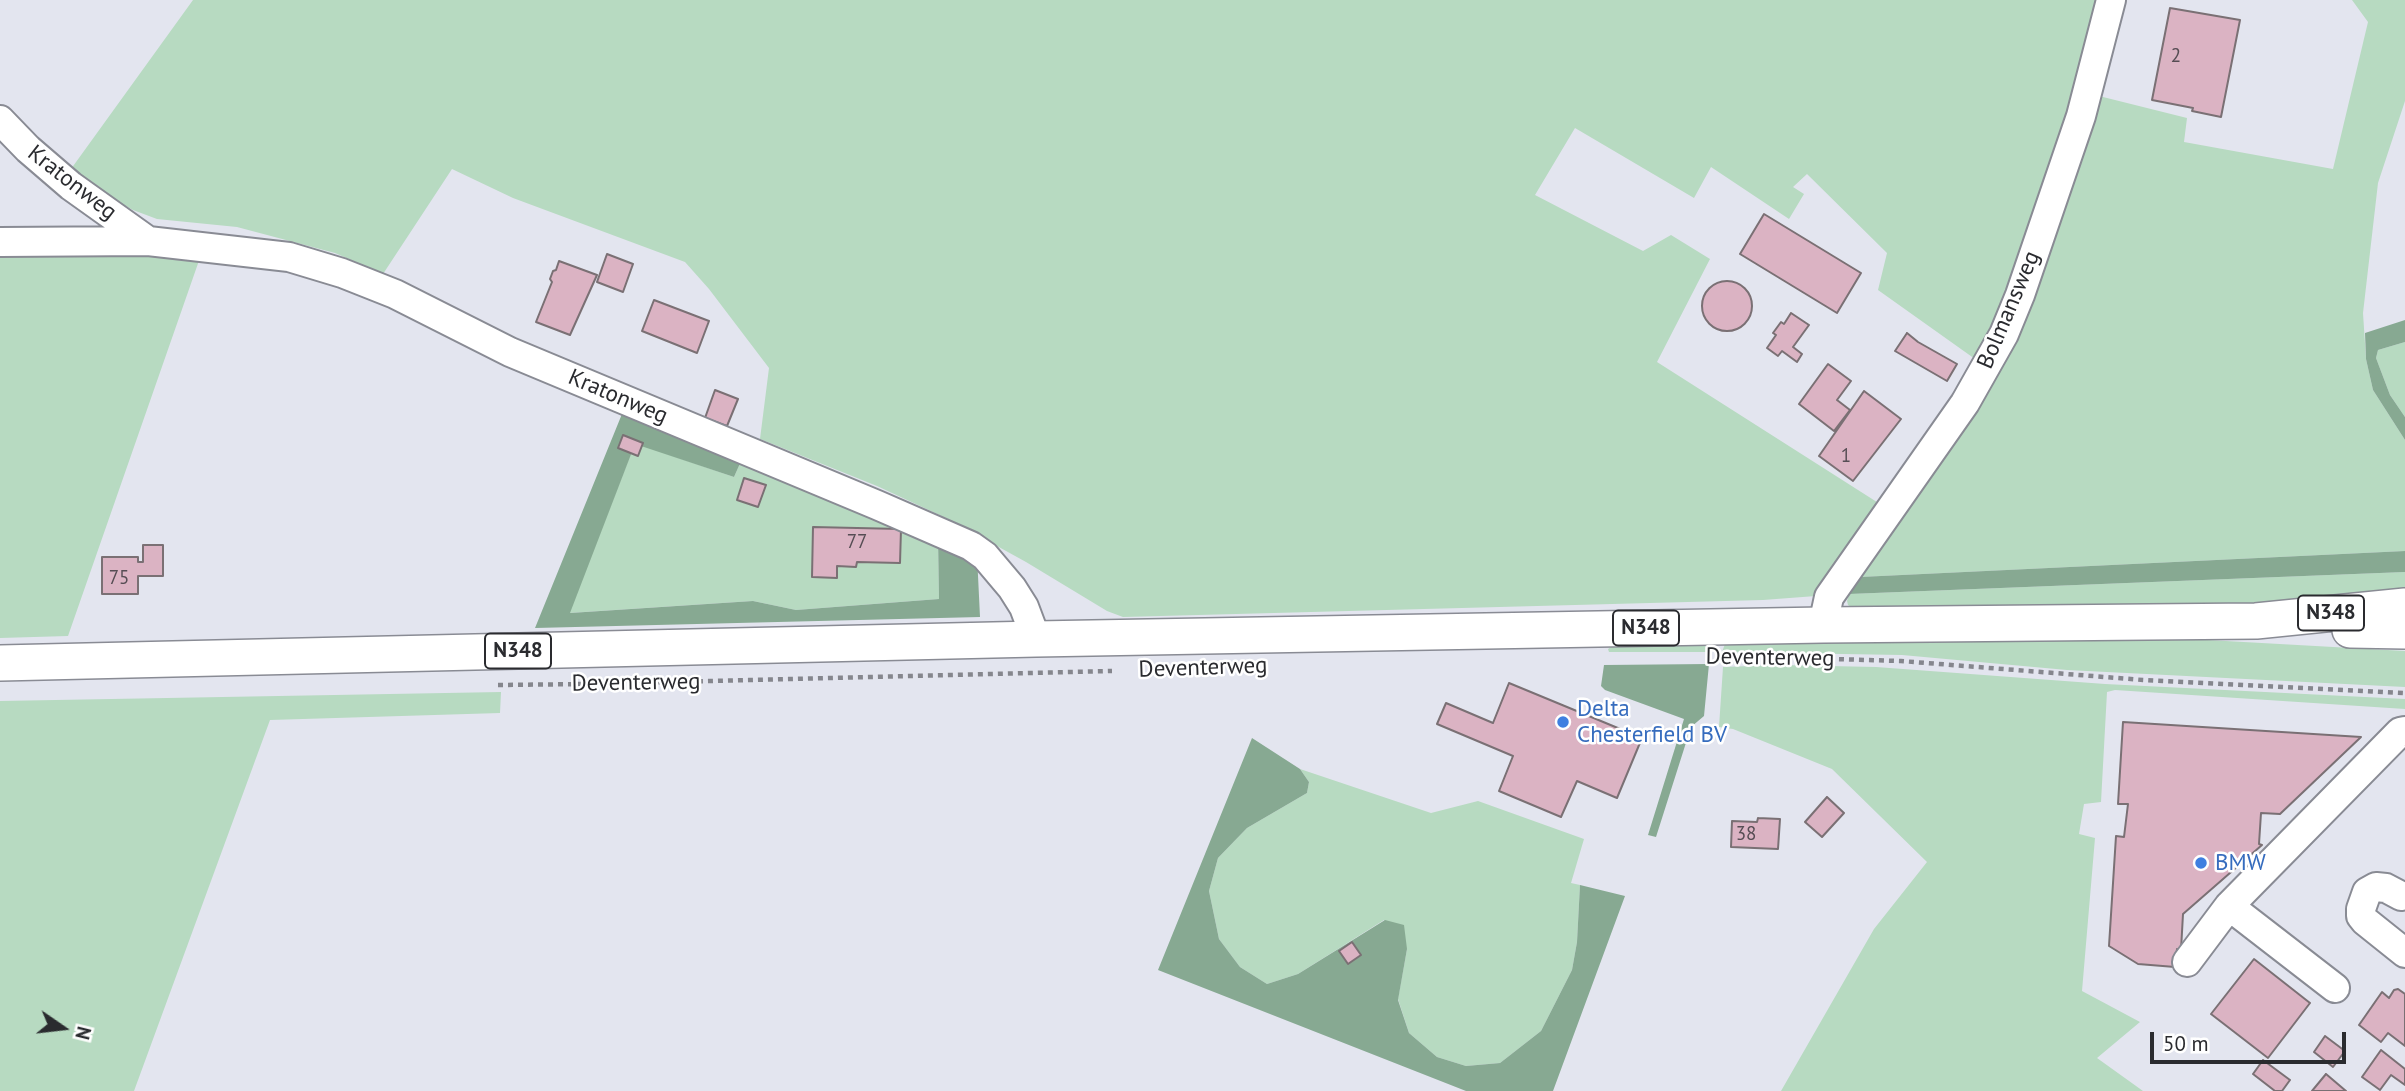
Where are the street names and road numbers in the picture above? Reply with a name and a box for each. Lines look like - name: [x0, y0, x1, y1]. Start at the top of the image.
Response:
- street label: Kratonweg: [22, 140, 122, 226]
- street label: Bolmansweg: [1972, 247, 2046, 373]
- street label: Kratonweg: [564, 364, 672, 430]
- road number: N348: [2298, 596, 2364, 630]
- road number: N348: [1613, 610, 1679, 646]
- road number: N348: [485, 634, 551, 668]
- street label: Deventerweg: [1705, 643, 1835, 673]
- street label: Deventerweg: [1138, 652, 1268, 684]
- street label: Deventerweg: [571, 668, 701, 698]

